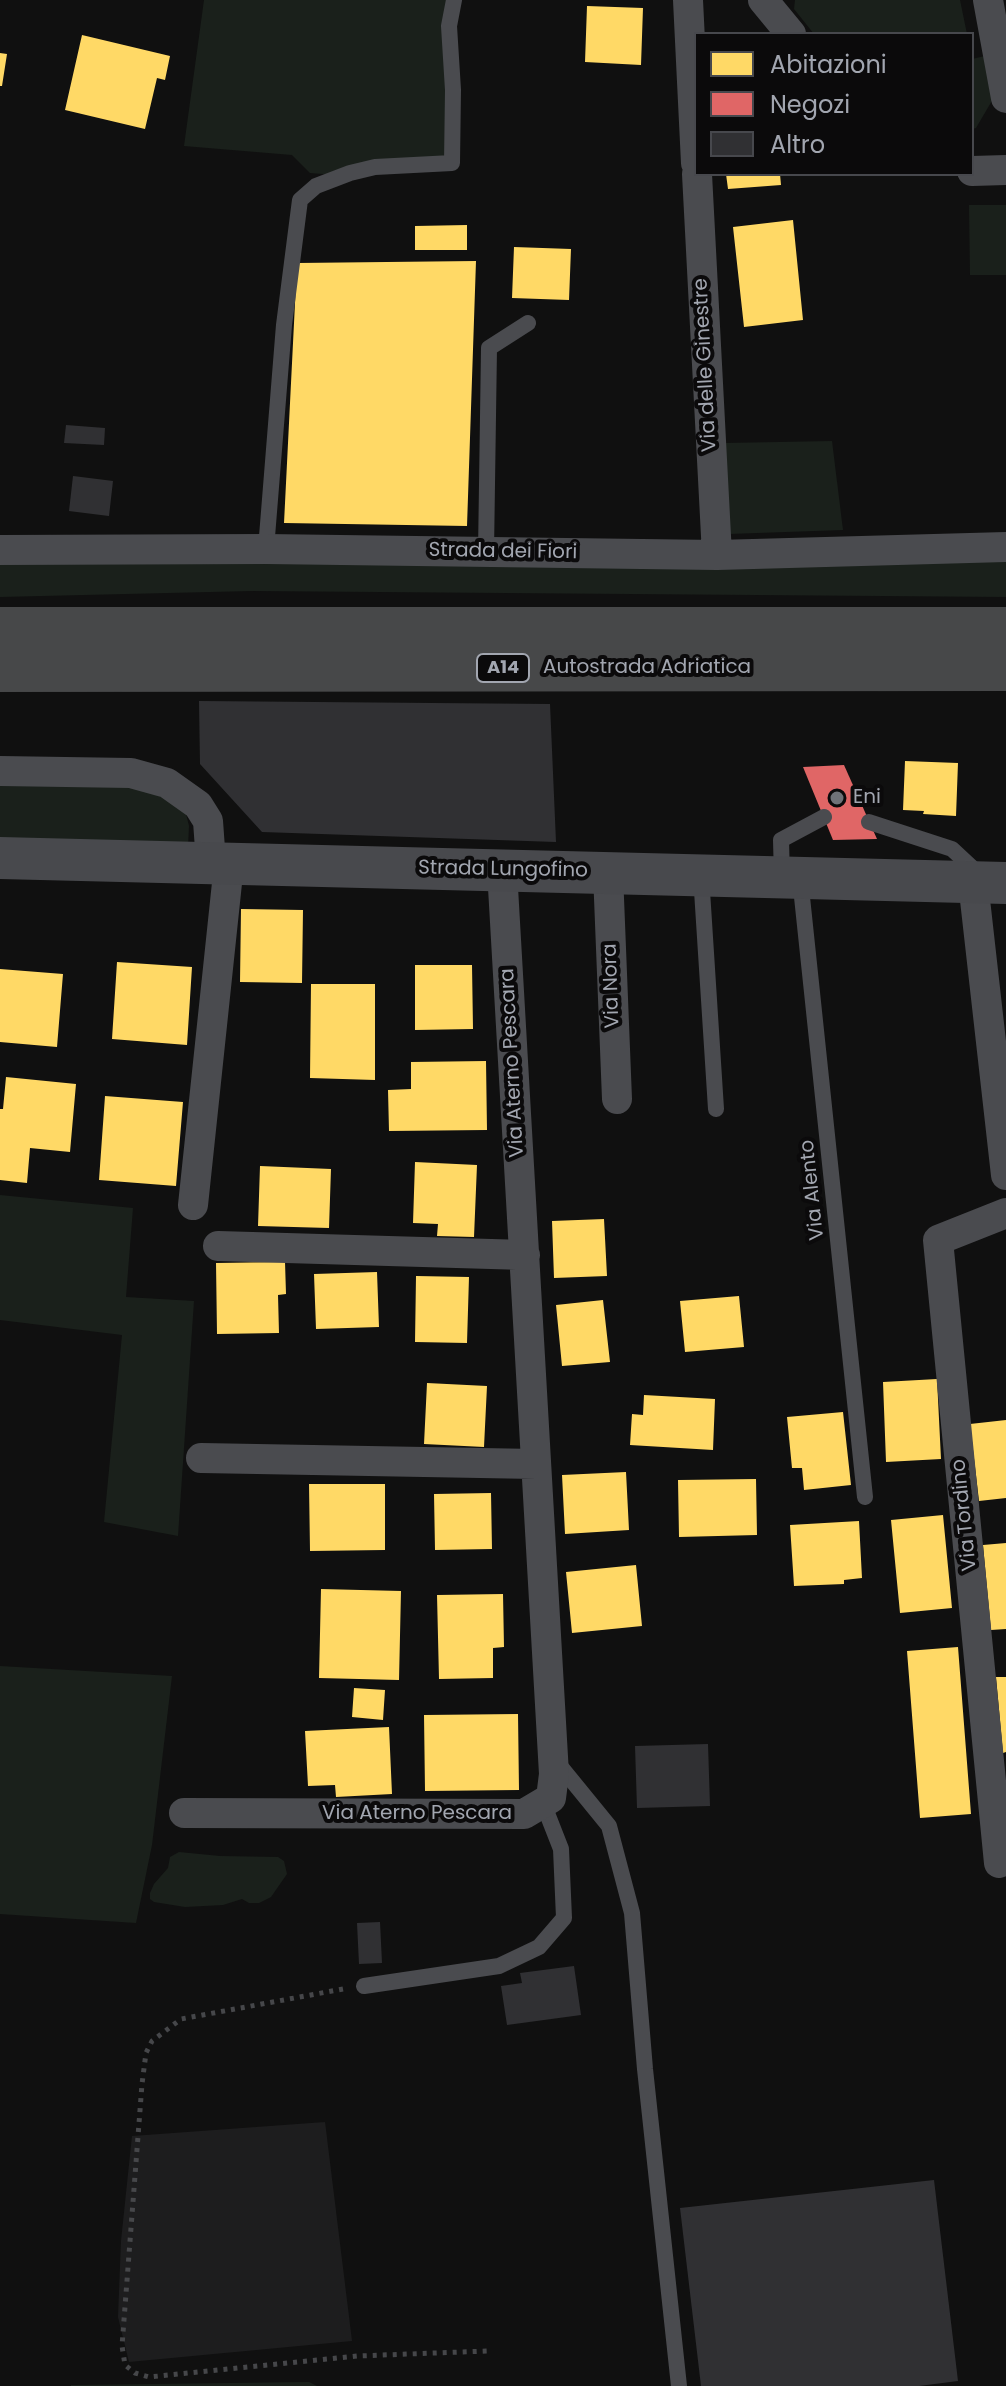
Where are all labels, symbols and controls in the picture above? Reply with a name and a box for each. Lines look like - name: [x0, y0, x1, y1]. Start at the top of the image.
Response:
- legend: [694, 32, 974, 176]
- text: Abitazioni: [770, 48, 887, 81]
- text: Negozi: [770, 88, 850, 121]
- text: Altro: [770, 128, 825, 161]
- street label: Via delle Ginestre: [689, 277, 723, 453]
- street label: Strada dei Fiori: [428, 539, 578, 565]
- road number: A14: [477, 654, 529, 682]
- street label: Autostrada Adriatica: [543, 656, 751, 680]
- place label: Eni: [853, 786, 881, 810]
- marker: Eni: [828, 789, 846, 807]
- street label: Strada Lungofino: [418, 857, 588, 883]
- street label: Via Nora: [599, 943, 625, 1029]
- street label: Via Aterno Pescara: [496, 968, 530, 1158]
- street label: Via Alento: [796, 1139, 830, 1241]
- street label: Via Tordino: [947, 1458, 983, 1572]
- street label: Via Aterno Pescara: [322, 1802, 512, 1826]

